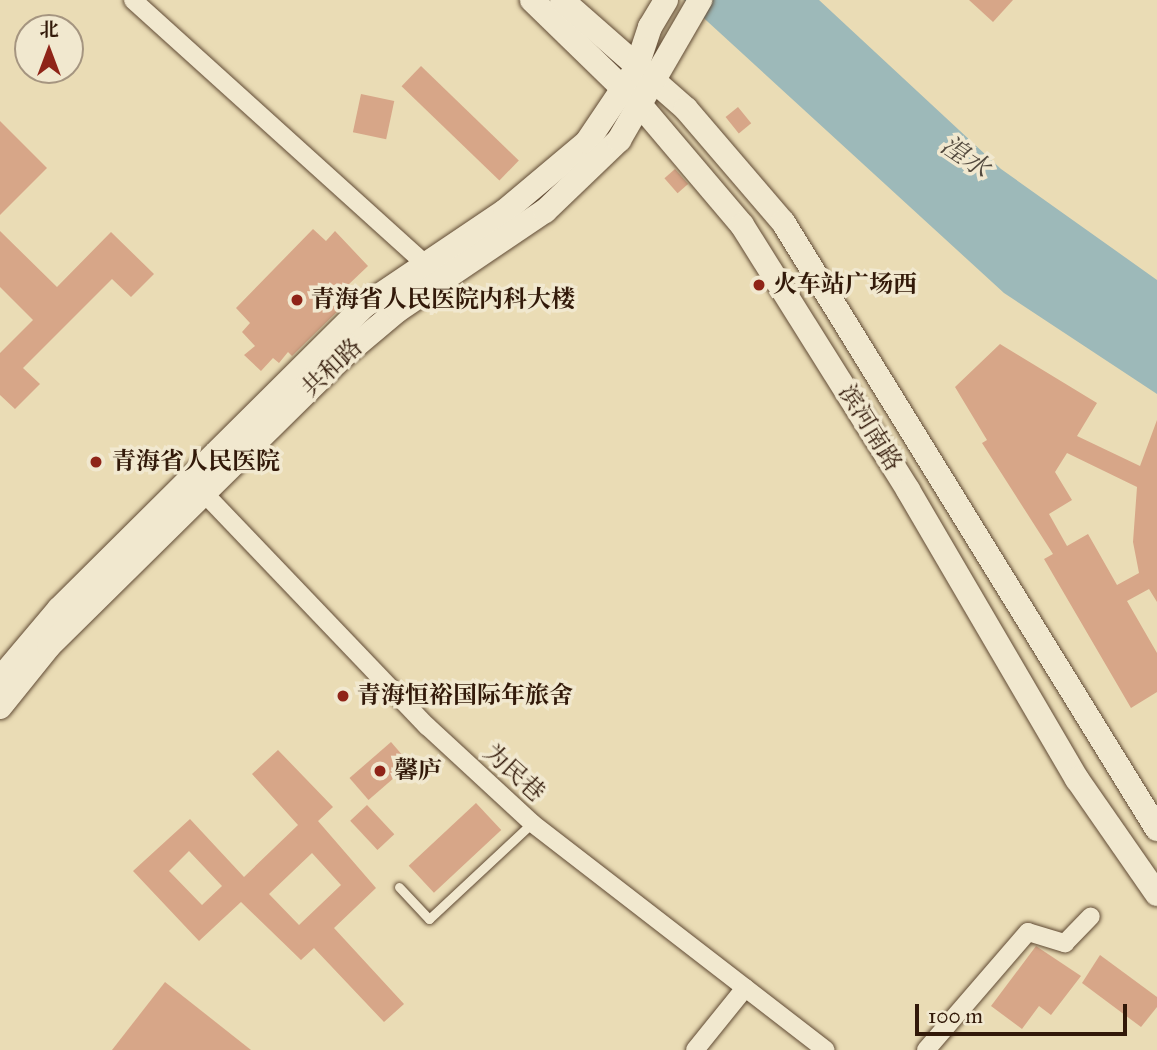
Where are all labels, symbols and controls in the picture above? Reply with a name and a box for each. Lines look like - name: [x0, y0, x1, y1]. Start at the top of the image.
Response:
- north arrow: [14, 14, 84, 84]
- text: 北: [39, 18, 59, 41]
- water label: 湟水: [935, 130, 995, 184]
- place label: 火车站广场西: [773, 271, 917, 299]
- marker: 火车站广场西: [751, 277, 767, 293]
- place label: 青海省人民医院内科大楼: [311, 286, 575, 314]
- marker: 青海省人民医院内科大楼: [289, 292, 305, 308]
- street label: 共和路: [296, 333, 368, 403]
- street label: 滨河南路: [832, 380, 908, 476]
- place label: 青海省人民医院: [112, 448, 280, 476]
- marker: 青海省人民医院: [86, 452, 106, 472]
- place label: 青海恒裕国际年旅舍: [357, 682, 573, 710]
- marker: 青海恒裕国际年旅舍: [335, 688, 351, 704]
- street label: 为民巷: [478, 738, 550, 808]
- place label: 馨庐: [394, 757, 442, 785]
- marker: 馨庐: [372, 763, 388, 779]
- scale bar: [919, 990, 1131, 1034]
- text: 100 m: [928, 1003, 983, 1029]

